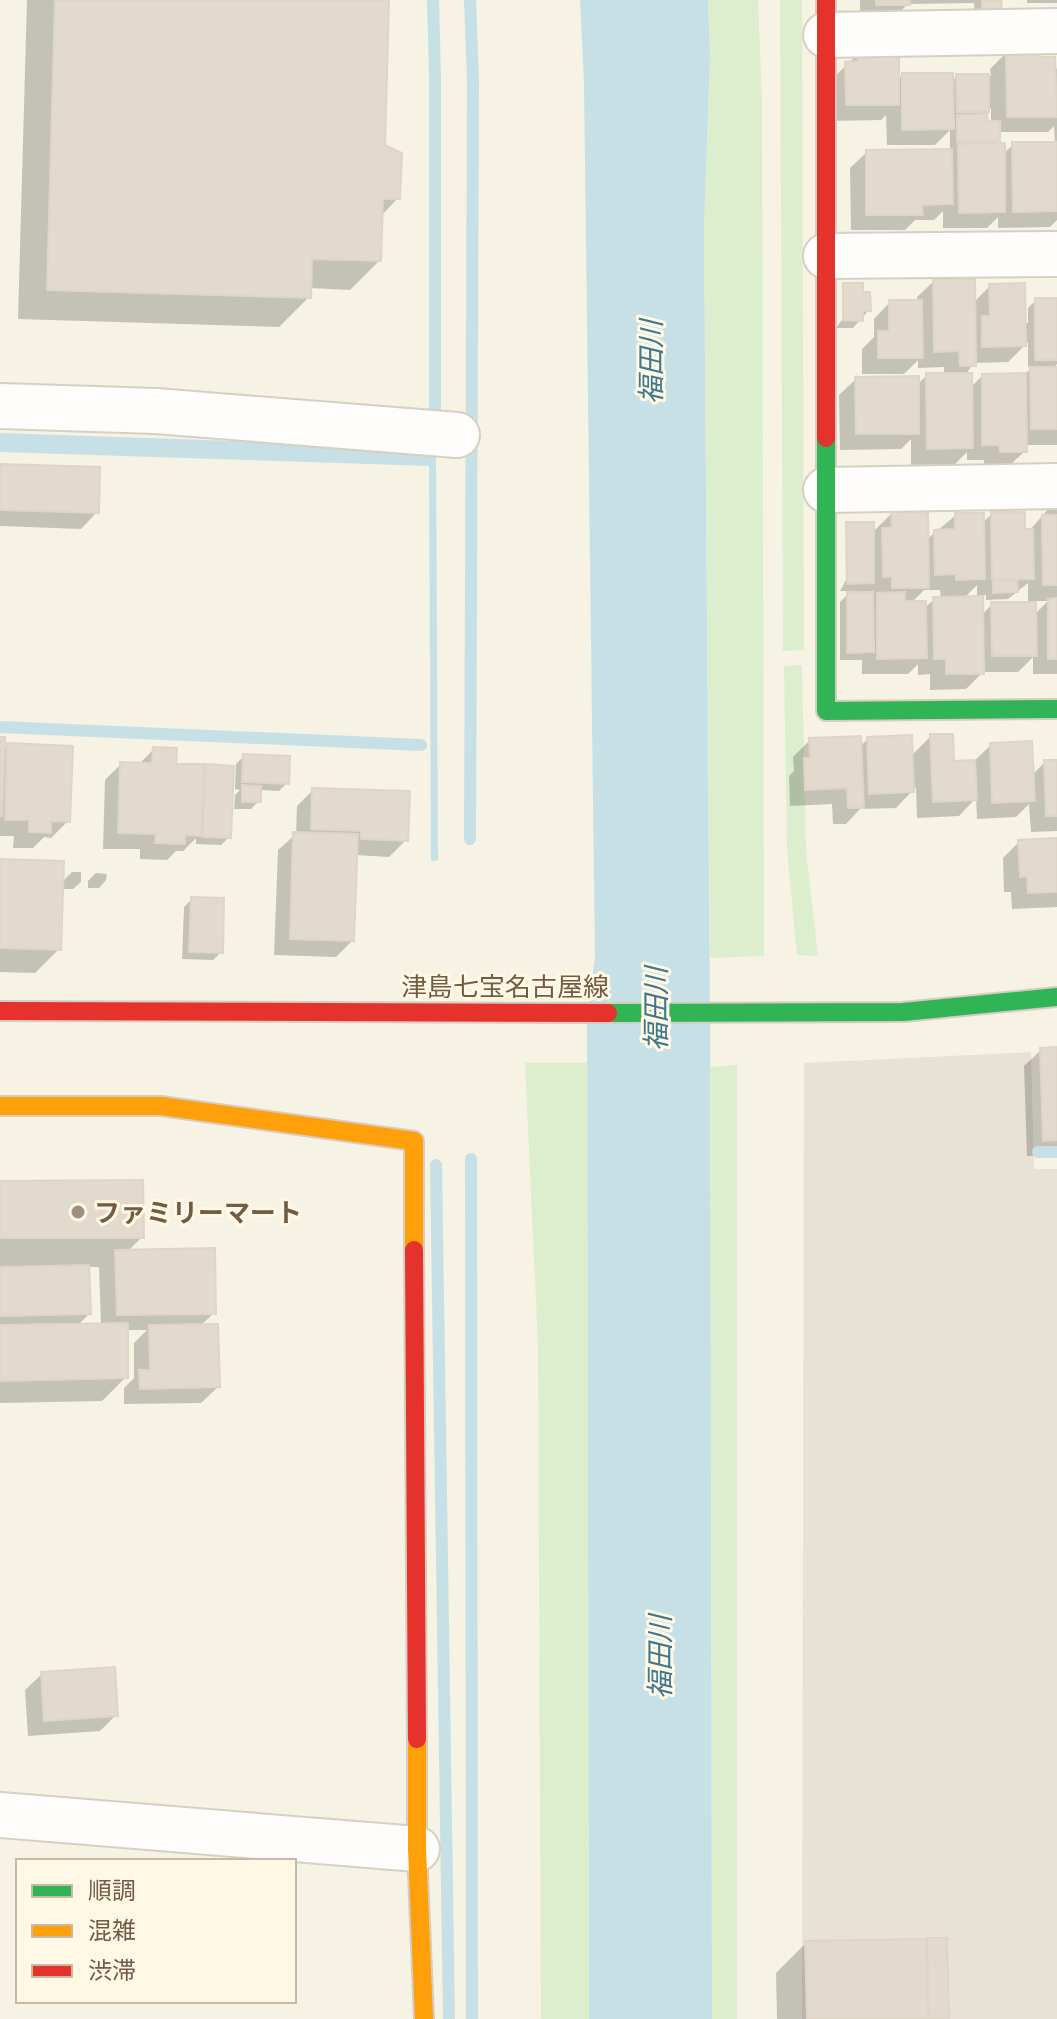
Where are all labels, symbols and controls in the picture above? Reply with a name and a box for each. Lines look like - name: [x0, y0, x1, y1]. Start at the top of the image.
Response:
- water label: 福田川: [631, 317, 669, 404]
- water label: 福田川: [636, 964, 674, 1051]
- street label: 津島七宝名古屋線: [401, 968, 609, 1004]
- place label: ファミリーマート: [94, 1194, 302, 1230]
- marker: ファミリーマート: [69, 1203, 87, 1221]
- water label: 福田川: [640, 1612, 678, 1699]
- legend: [16, 1859, 296, 2003]
- text: 順調: [88, 1873, 136, 1906]
- text: 混雑: [88, 1913, 136, 1946]
- text: 渋滞: [88, 1953, 136, 1986]

